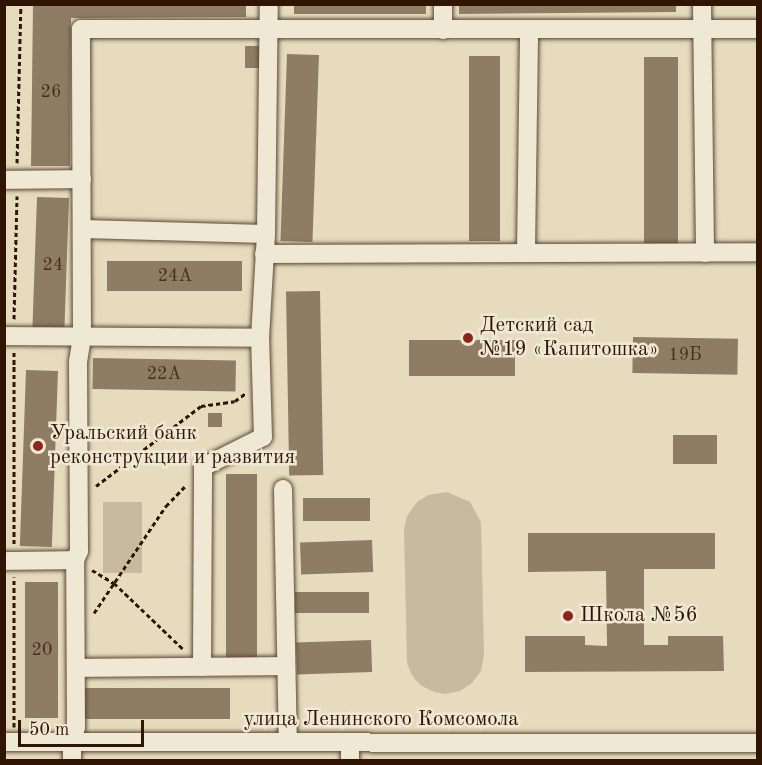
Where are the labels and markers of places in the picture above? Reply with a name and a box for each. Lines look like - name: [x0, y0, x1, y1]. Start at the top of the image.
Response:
- place label: Детский сад №19 «Капитошка»: [480, 313, 659, 363]
- marker: Детский сад №19 «Капитошка»: [461, 331, 475, 345]
- place label: Уральский банк реконструкции и развития: [50, 421, 295, 471]
- marker: Уральский банк реконструкции и развития: [31, 439, 45, 453]
- place label: Школа №56: [580, 603, 698, 629]
- marker: Школа №56: [561, 609, 575, 623]

